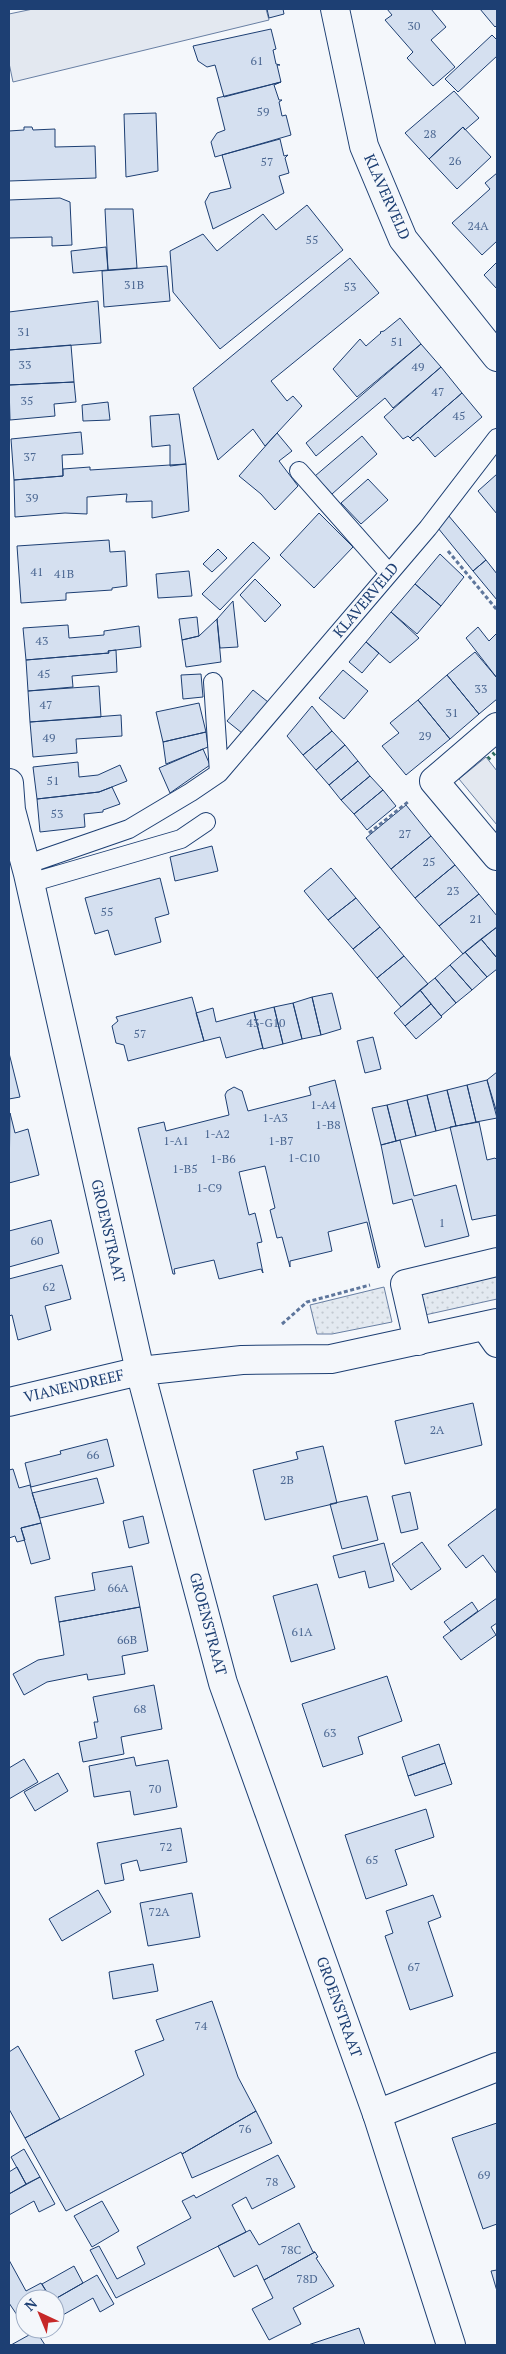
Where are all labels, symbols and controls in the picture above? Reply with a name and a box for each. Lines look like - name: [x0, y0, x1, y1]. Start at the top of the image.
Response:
- house number: 30: [408, 18, 420, 33]
- house number: 61: [251, 53, 263, 68]
- house number: 59: [257, 104, 269, 119]
- house number: 28: [424, 126, 436, 141]
- street label: KLAVERVELD: [360, 151, 416, 243]
- house number: 26: [449, 153, 462, 168]
- house number: 57: [261, 154, 273, 169]
- house number: 24A: [468, 218, 489, 233]
- house number: 55: [306, 232, 318, 247]
- house number: 31B: [124, 277, 144, 292]
- house number: 53: [344, 279, 356, 294]
- house number: 31: [18, 324, 30, 339]
- house number: 51: [391, 334, 403, 349]
- house number: 33: [19, 357, 31, 372]
- house number: 49: [412, 359, 424, 374]
- house number: 47: [432, 384, 444, 399]
- house number: 35: [21, 393, 33, 408]
- house number: 45: [453, 408, 465, 423]
- house number: 37: [24, 449, 36, 464]
- house number: 39: [26, 490, 38, 505]
- street label: KLAVERVELD: [328, 558, 402, 641]
- house number: 41: [31, 564, 43, 579]
- house number: 41B: [54, 566, 74, 581]
- house number: 43: [36, 633, 48, 648]
- house number: 45: [38, 666, 50, 681]
- house number: 33: [475, 681, 487, 696]
- house number: 47: [40, 697, 52, 712]
- house number: 31: [446, 705, 458, 720]
- house number: 29: [419, 728, 431, 743]
- house number: 49: [43, 730, 55, 745]
- house number: 51: [47, 773, 59, 788]
- house number: 53: [51, 806, 63, 821]
- house number: 27: [399, 826, 411, 841]
- house number: 25: [423, 854, 435, 869]
- house number: 23: [447, 883, 459, 898]
- house number: 55: [101, 904, 113, 919]
- house number: 21: [470, 911, 482, 926]
- house number: 43-G10: [247, 1015, 285, 1030]
- house number: 57: [134, 1026, 146, 1041]
- house number: 1-A4: [310, 1097, 336, 1112]
- house number: 1-A3: [262, 1110, 288, 1125]
- house number: 1-B8: [315, 1117, 341, 1132]
- house number: 1-A2: [204, 1126, 230, 1141]
- house number: 1-A1: [163, 1133, 189, 1148]
- house number: 1-B7: [268, 1133, 294, 1148]
- house number: 1-C10: [288, 1150, 320, 1165]
- house number: 1-B6: [210, 1151, 236, 1166]
- house number: 1-B5: [172, 1161, 198, 1176]
- street label: GROENSTRAAT: [87, 1177, 131, 1285]
- house number: 1-C9: [196, 1180, 222, 1195]
- house number: 1: [439, 1215, 445, 1230]
- house number: 60: [31, 1233, 43, 1248]
- house number: 62: [43, 1279, 55, 1294]
- street label: VIANENDREEF: [22, 1364, 126, 1406]
- house number: 2A: [430, 1422, 445, 1437]
- house number: 66: [87, 1447, 100, 1462]
- house number: 2B: [280, 1472, 294, 1487]
- street label: GROENSTRAAT: [186, 1570, 232, 1677]
- house number: 66A: [108, 1580, 129, 1595]
- house number: 61A: [292, 1624, 313, 1639]
- house number: 66B: [117, 1632, 137, 1647]
- house number: 68: [134, 1701, 146, 1716]
- house number: 63: [324, 1725, 336, 1740]
- house number: 70: [149, 1781, 161, 1796]
- house number: 72: [160, 1839, 172, 1854]
- house number: 65: [366, 1852, 378, 1867]
- house number: 72A: [149, 1904, 170, 1919]
- street label: GROENSTRAAT: [312, 1954, 367, 2060]
- house number: 67: [408, 1959, 420, 1974]
- house number: 74: [195, 2018, 208, 2033]
- house number: 76: [239, 2121, 252, 2136]
- house number: 69: [478, 2167, 490, 2182]
- house number: 78: [266, 2174, 278, 2189]
- house number: 78C: [281, 2242, 302, 2257]
- house number: 78D: [296, 2271, 318, 2286]
- north arrow: [15, 2289, 65, 2339]
- text: N: [20, 2294, 41, 2315]

